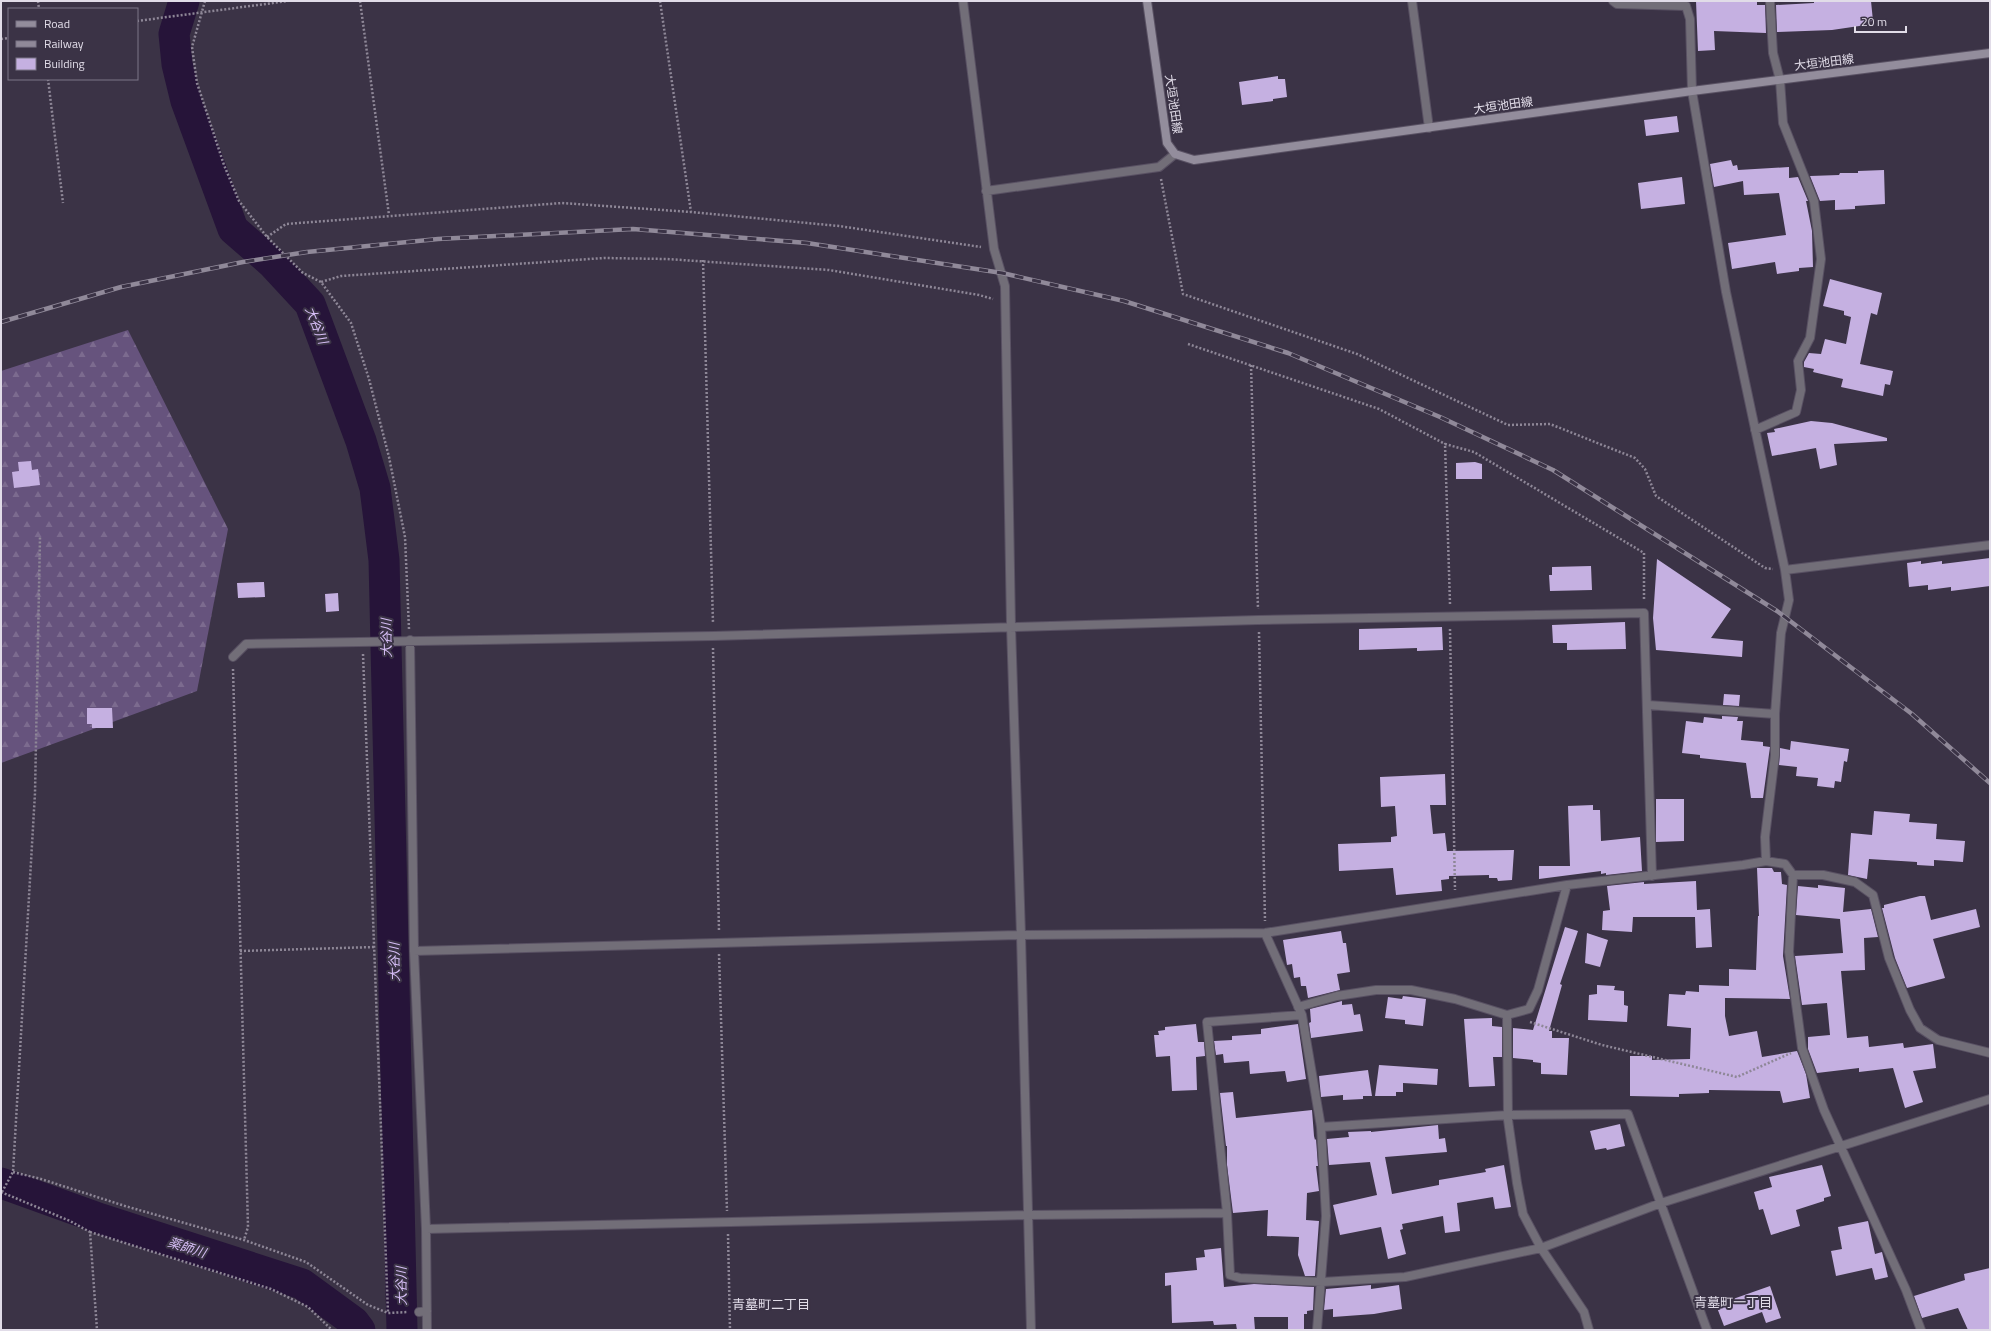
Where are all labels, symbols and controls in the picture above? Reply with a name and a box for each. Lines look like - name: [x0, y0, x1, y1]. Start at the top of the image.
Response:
- legend: [8, 8, 138, 80]
- scale bar: [1855, 8, 1906, 34]
- text: 20 m: [1861, 12, 1887, 31]
- text: Road: [44, 14, 70, 33]
- text: Railway: [44, 34, 84, 53]
- street label: 大垣池田線: [1793, 49, 1855, 75]
- text: Building: [44, 54, 85, 73]
- street label: 大垣池田線: [1160, 73, 1188, 135]
- street label: 大垣池田線: [1472, 91, 1534, 119]
- water label: 大谷川: [300, 303, 334, 349]
- water label: 大谷川: [376, 616, 396, 658]
- water label: 大谷川: [384, 940, 404, 982]
- water label: 薬師川: [165, 1231, 211, 1263]
- water label: 大谷川: [391, 1264, 411, 1306]
- district label: 青墓町一丁目: [1694, 1292, 1772, 1312]
- district label: 青墓町二丁目: [732, 1294, 810, 1314]

